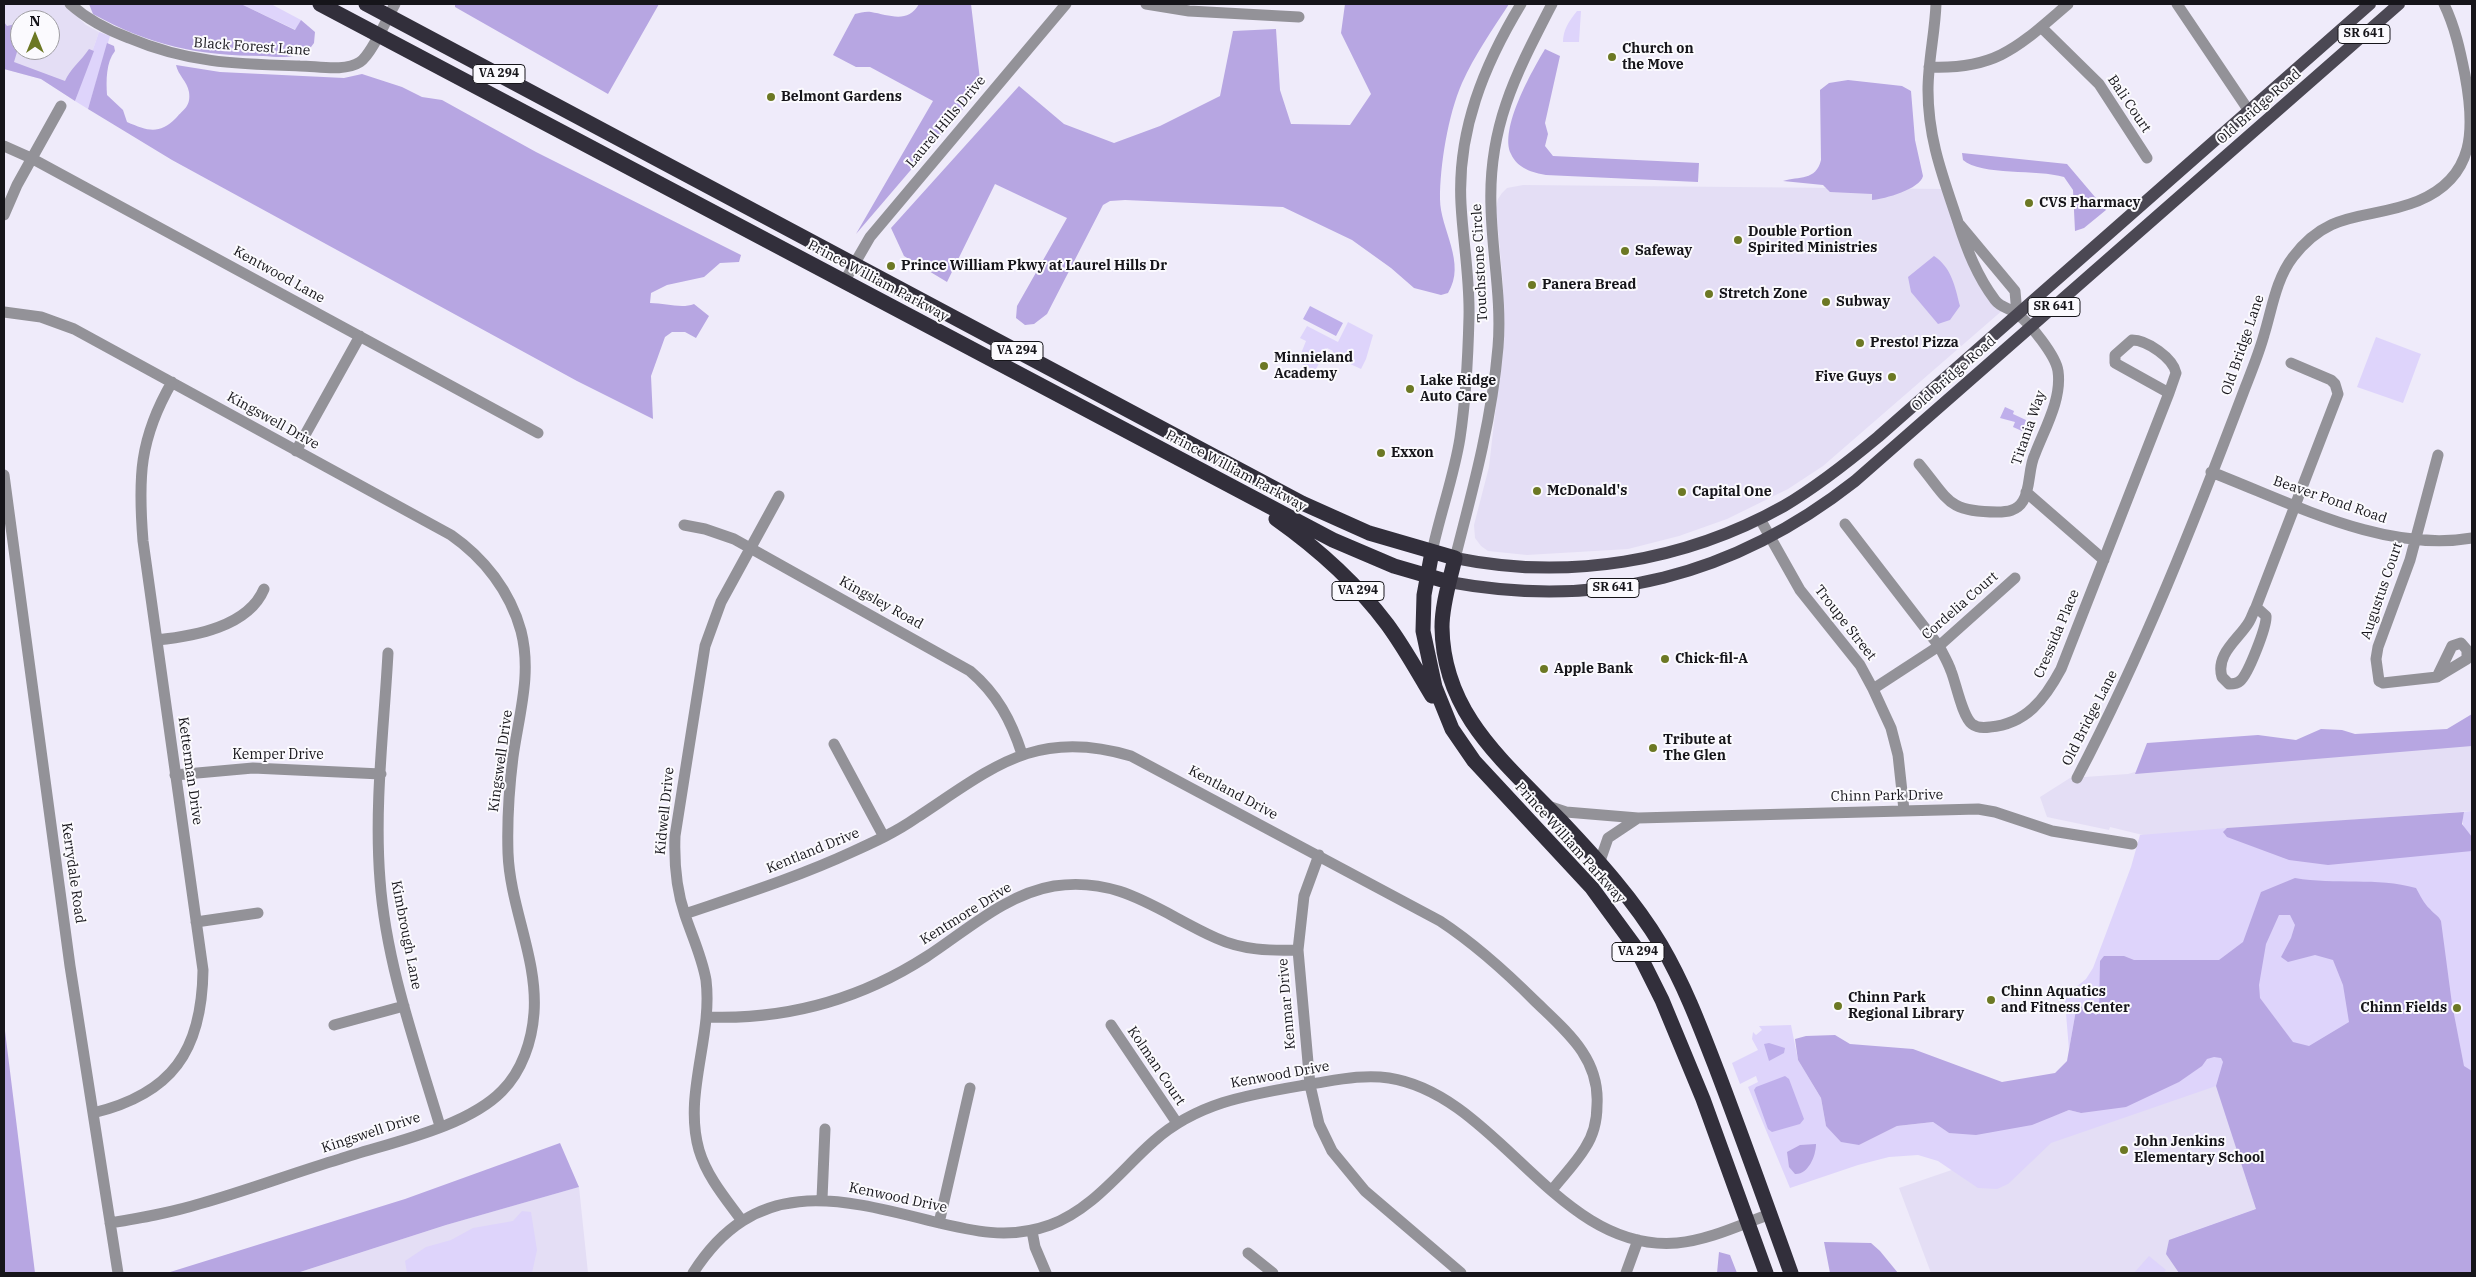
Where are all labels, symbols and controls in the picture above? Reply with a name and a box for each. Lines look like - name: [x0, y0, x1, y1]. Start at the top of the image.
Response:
- north arrow: [10, 10, 60, 60]
- text: N: [29, 12, 41, 30]
- road number: SR 641: [2338, 24, 2390, 44]
- street label: Black Forest Lane: [193, 35, 311, 59]
- place label: Church on the Move: [1622, 41, 1694, 74]
- marker: Church on the Move: [1606, 51, 1618, 63]
- road number: VA 294: [473, 64, 525, 84]
- street label: Old Bridge Road: [2213, 66, 2305, 148]
- street label: Bali Court: [2104, 72, 2154, 136]
- street label: Laurel Hills Drive: [903, 73, 989, 171]
- place label: Belmont Gardens: [781, 89, 902, 105]
- marker: Belmont Gardens: [765, 91, 777, 103]
- place label: CVS Pharmacy: [2039, 195, 2141, 211]
- marker: CVS Pharmacy: [2023, 197, 2035, 209]
- street label: Touchstone Circle: [1468, 203, 1492, 323]
- place label: Double Portion Spirited Ministries: [1748, 224, 1877, 256]
- marker: Double Portion Spirited Ministries: [1732, 234, 1744, 246]
- street label: Prince William Parkway: [805, 237, 951, 325]
- street label: Kentwood Lane: [230, 243, 328, 307]
- place label: Safeway: [1635, 243, 1692, 259]
- marker: Safeway: [1619, 245, 1631, 257]
- place label: Prince William Pkwy at Laurel Hills Dr: [901, 258, 1167, 274]
- marker: Prince William Pkwy at Laurel Hills Dr: [885, 260, 897, 272]
- place label: Panera Bread: [1542, 277, 1636, 293]
- marker: Panera Bread: [1526, 279, 1538, 291]
- place label: Stretch Zone: [1719, 286, 1807, 302]
- marker: Stretch Zone: [1703, 288, 1715, 300]
- street label: Old Bridge Lane: [2218, 293, 2268, 397]
- place label: Subway: [1836, 294, 1890, 310]
- marker: Subway: [1820, 296, 1832, 308]
- road number: SR 641: [2028, 298, 2080, 316]
- street label: Old Bridge Road: [1908, 333, 2000, 415]
- place label: Presto! Pizza: [1870, 335, 1959, 351]
- marker: Presto! Pizza: [1854, 337, 1866, 349]
- road number: VA 294: [991, 342, 1043, 361]
- place label: Minnieland Academy: [1274, 350, 1353, 382]
- marker: Minnieland Academy: [1258, 360, 1270, 372]
- place label: Five Guys: [1815, 369, 1882, 385]
- marker: Five Guys: [1886, 371, 1898, 383]
- place label: Lake Ridge Auto Care: [1420, 373, 1496, 406]
- marker: Lake Ridge Auto Care: [1404, 383, 1416, 395]
- street label: Titania Way: [2008, 388, 2050, 468]
- street label: Kingswell Drive: [224, 389, 322, 453]
- street label: Prince William Parkway: [1163, 427, 1309, 515]
- place label: Exxon: [1391, 445, 1434, 461]
- marker: Exxon: [1375, 447, 1387, 459]
- street label: Beaver Pond Road: [2271, 473, 2389, 527]
- place label: McDonald's: [1547, 483, 1627, 499]
- place label: Capital One: [1692, 484, 1772, 500]
- marker: McDonald's: [1531, 485, 1543, 497]
- marker: Capital One: [1676, 486, 1688, 498]
- street label: Augustus Court: [2358, 540, 2406, 642]
- street label: Cordelia Court: [1919, 568, 2001, 644]
- street label: Kingsley Road: [836, 573, 926, 633]
- road number: SR 641: [1587, 578, 1639, 598]
- road number: VA 294: [1332, 582, 1384, 600]
- street label: Troupe Street: [1811, 582, 1879, 664]
- street label: Cressida Place: [2031, 587, 2083, 681]
- place label: Chick-fil-A: [1675, 651, 1748, 667]
- marker: Chick-fil-A: [1659, 653, 1671, 665]
- place label: Apple Bank: [1554, 661, 1633, 677]
- marker: Apple Bank: [1538, 663, 1550, 675]
- street label: Old Bridge Lane: [2059, 667, 2121, 769]
- street label: Kingswell Drive: [486, 709, 516, 813]
- street label: Ketterman Drive: [174, 716, 206, 826]
- place label: Tribute at The Glen: [1663, 732, 1732, 764]
- marker: Tribute at The Glen: [1647, 742, 1659, 754]
- street label: Kemper Drive: [232, 747, 324, 763]
- street label: Kentland Drive: [1185, 762, 1281, 824]
- street label: Kidwell Drive: [652, 766, 678, 856]
- street label: Prince William Parkway: [1511, 779, 1629, 907]
- street label: Chinn Park Drive: [1831, 787, 1943, 805]
- street label: Kerrydale Road: [58, 821, 88, 925]
- street label: Kentland Drive: [764, 825, 862, 877]
- street label: Kimbrough Lane: [387, 879, 425, 991]
- street label: Kentmore Drive: [917, 879, 1015, 949]
- road number: VA 294: [1612, 942, 1664, 962]
- street label: Kenmar Drive: [1275, 958, 1299, 1050]
- place label: Chinn Aquatics and Fitness Center: [2001, 984, 2130, 1016]
- place label: Chinn Park Regional Library: [1848, 990, 1964, 1022]
- marker: Chinn Aquatics and Fitness Center: [1985, 994, 1997, 1006]
- marker: Chinn Park Regional Library: [1832, 1000, 1844, 1012]
- place label: Chinn Fields: [2360, 1000, 2447, 1016]
- marker: Chinn Fields: [2451, 1002, 2463, 1014]
- street label: Kolman Court: [1123, 1023, 1189, 1109]
- street label: Kenwood Drive: [1229, 1058, 1331, 1092]
- street label: Kingswell Drive: [319, 1109, 423, 1157]
- place label: John Jenkins Elementary School: [2134, 1134, 2265, 1166]
- marker: John Jenkins Elementary School: [2118, 1144, 2130, 1156]
- street label: Kenwood Drive: [847, 1179, 949, 1217]

